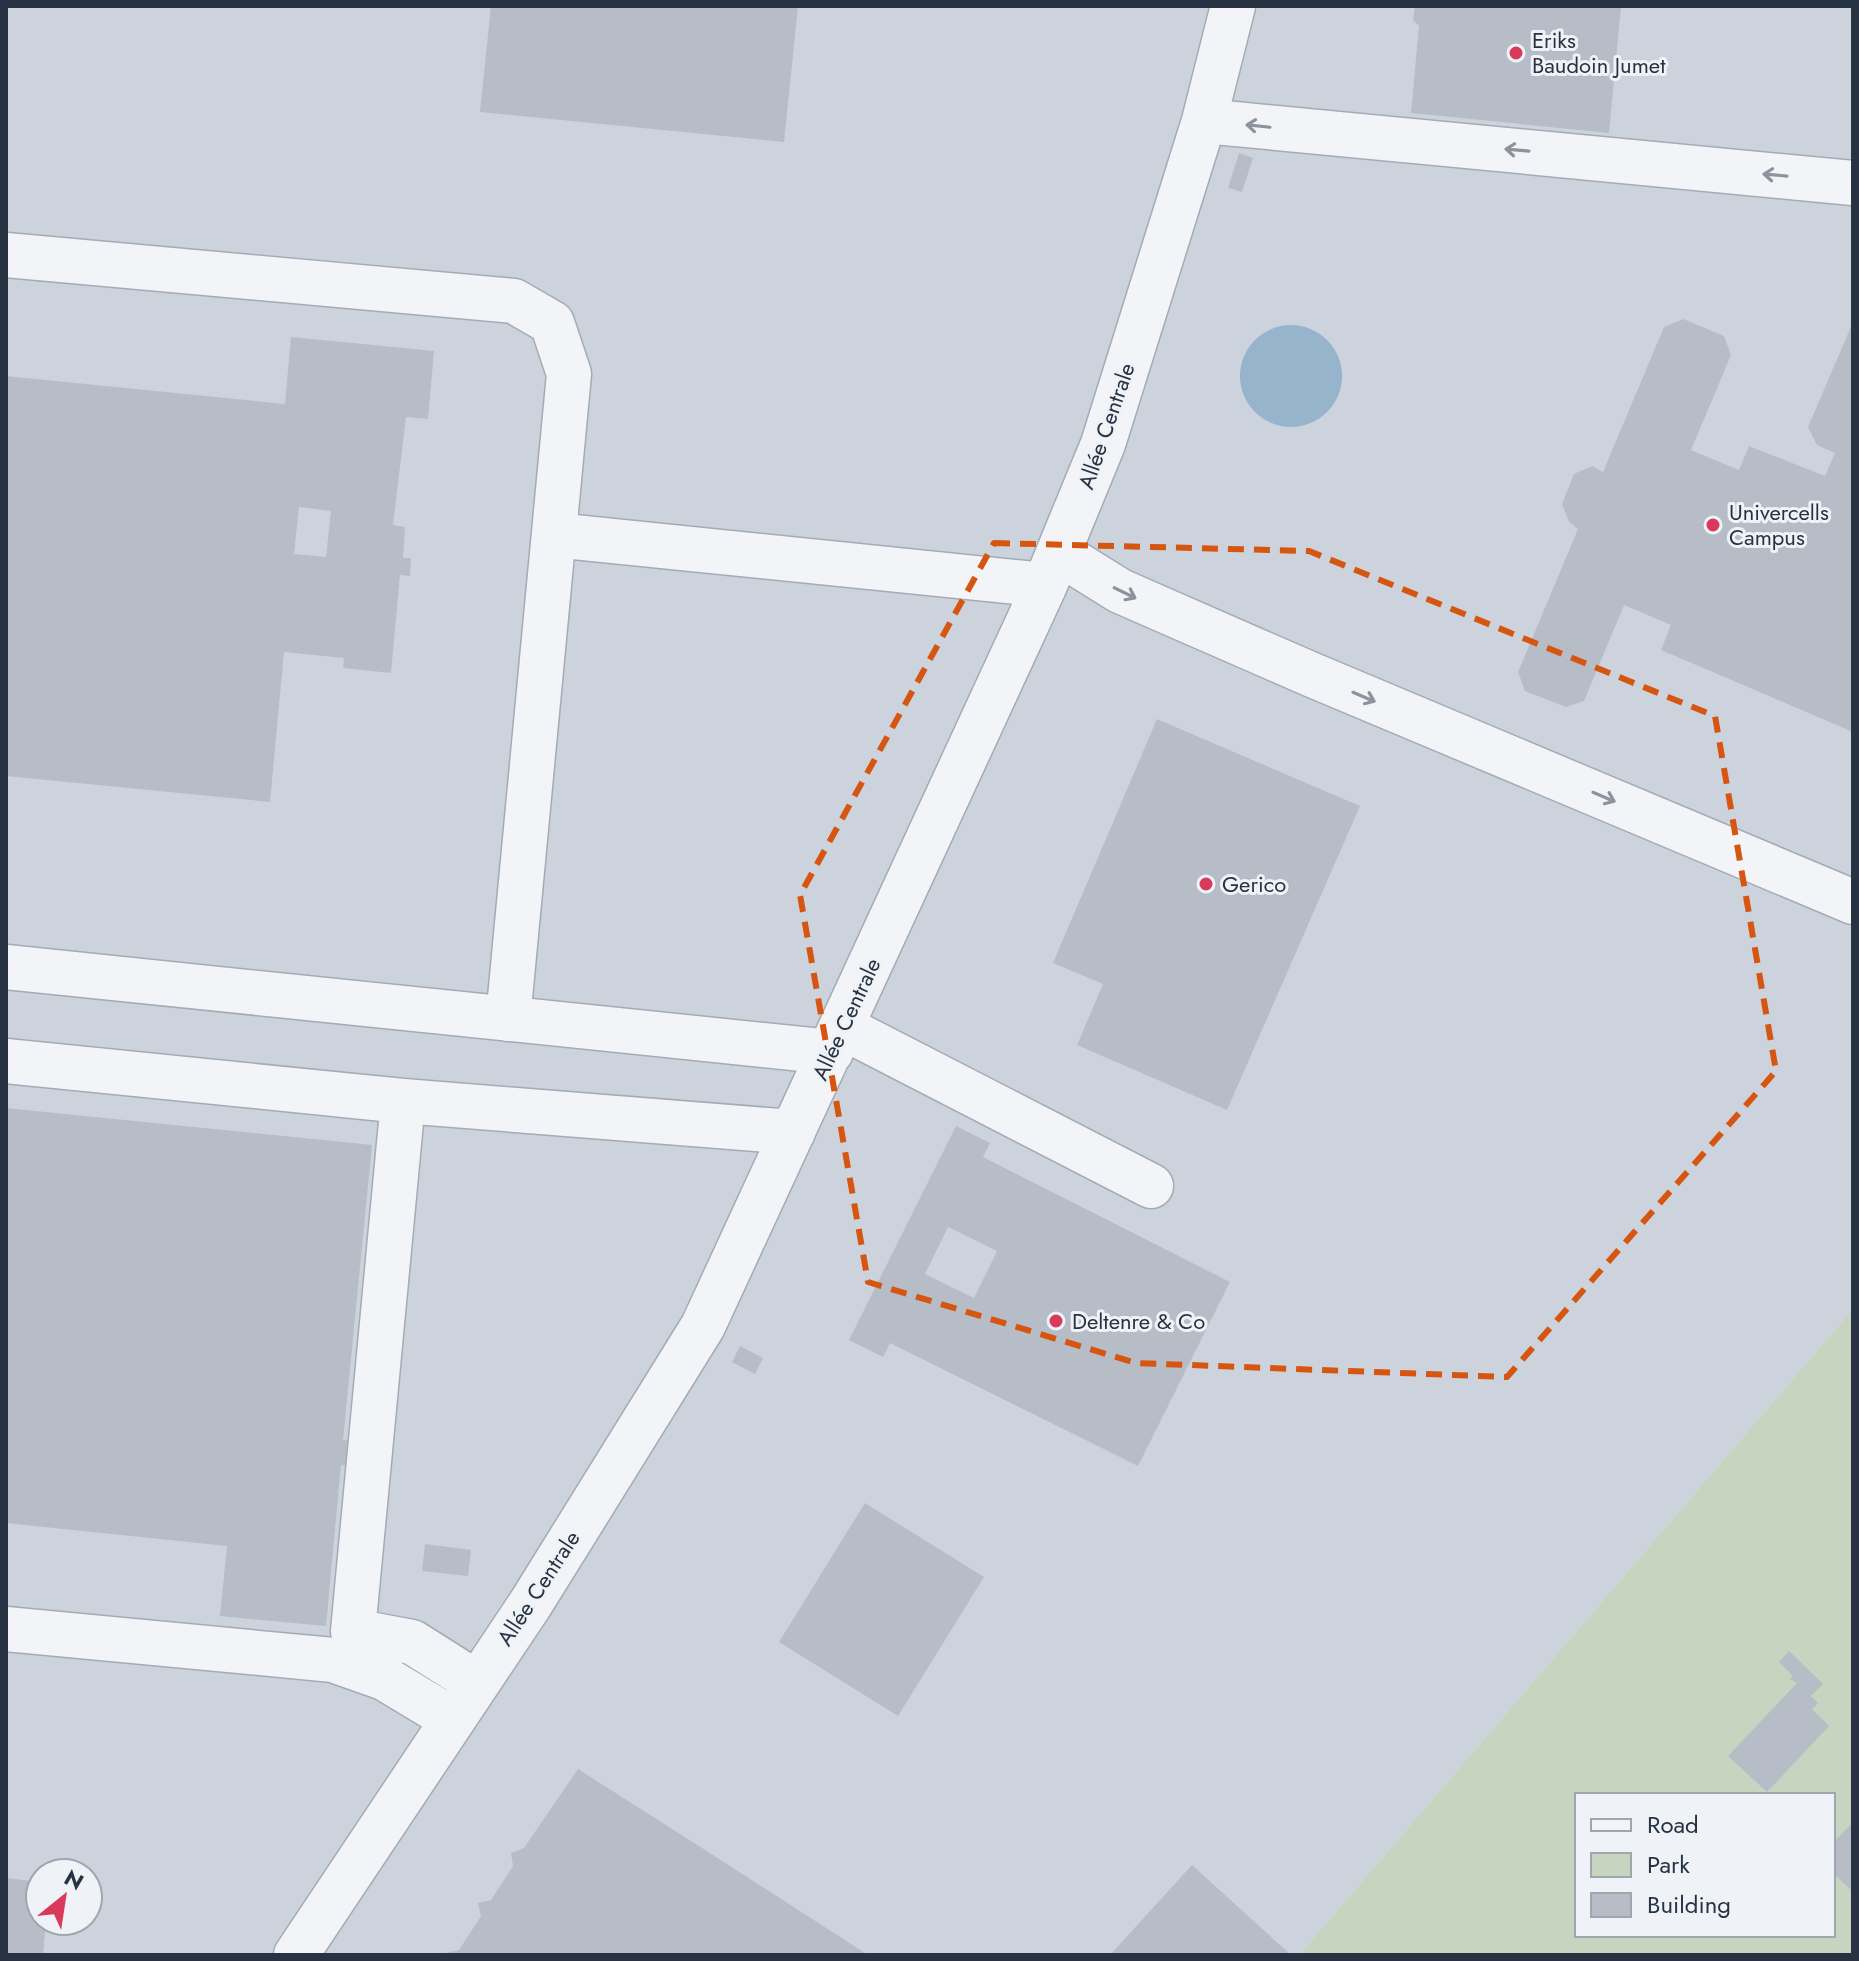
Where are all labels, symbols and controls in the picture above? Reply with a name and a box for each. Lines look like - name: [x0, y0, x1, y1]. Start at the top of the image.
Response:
- place label: Eriks Baudoin Jumet: [1532, 24, 1666, 81]
- marker: Eriks Baudoin Jumet: [1507, 44, 1525, 62]
- one-way arrow: [1245, 118, 1272, 133]
- one-way arrow: [1504, 143, 1530, 158]
- one-way arrow: [1762, 168, 1789, 183]
- street label: Allée Centrale: [1069, 359, 1143, 493]
- place label: Univercells Campus: [1729, 496, 1829, 553]
- marker: Univercells Campus: [1704, 516, 1722, 534]
- one-way arrow: [1113, 586, 1137, 601]
- one-way arrow: [1351, 690, 1376, 705]
- one-way arrow: [1591, 791, 1616, 806]
- place label: Gerico: [1222, 868, 1286, 900]
- marker: Gerico: [1197, 875, 1215, 893]
- street label: Allée Centrale: [804, 953, 888, 1085]
- place label: Deltenre & Co: [1072, 1305, 1205, 1337]
- marker: Deltenre & Co: [1047, 1312, 1065, 1330]
- street label: Allée Centrale: [489, 1524, 587, 1652]
- legend: [1575, 1793, 1835, 1937]
- text: Road: [1647, 1807, 1699, 1842]
- text: Park: [1647, 1847, 1690, 1882]
- north arrow: [24, 1857, 104, 1937]
- text: N: [58, 1861, 90, 1898]
- text: Building: [1647, 1887, 1731, 1922]

